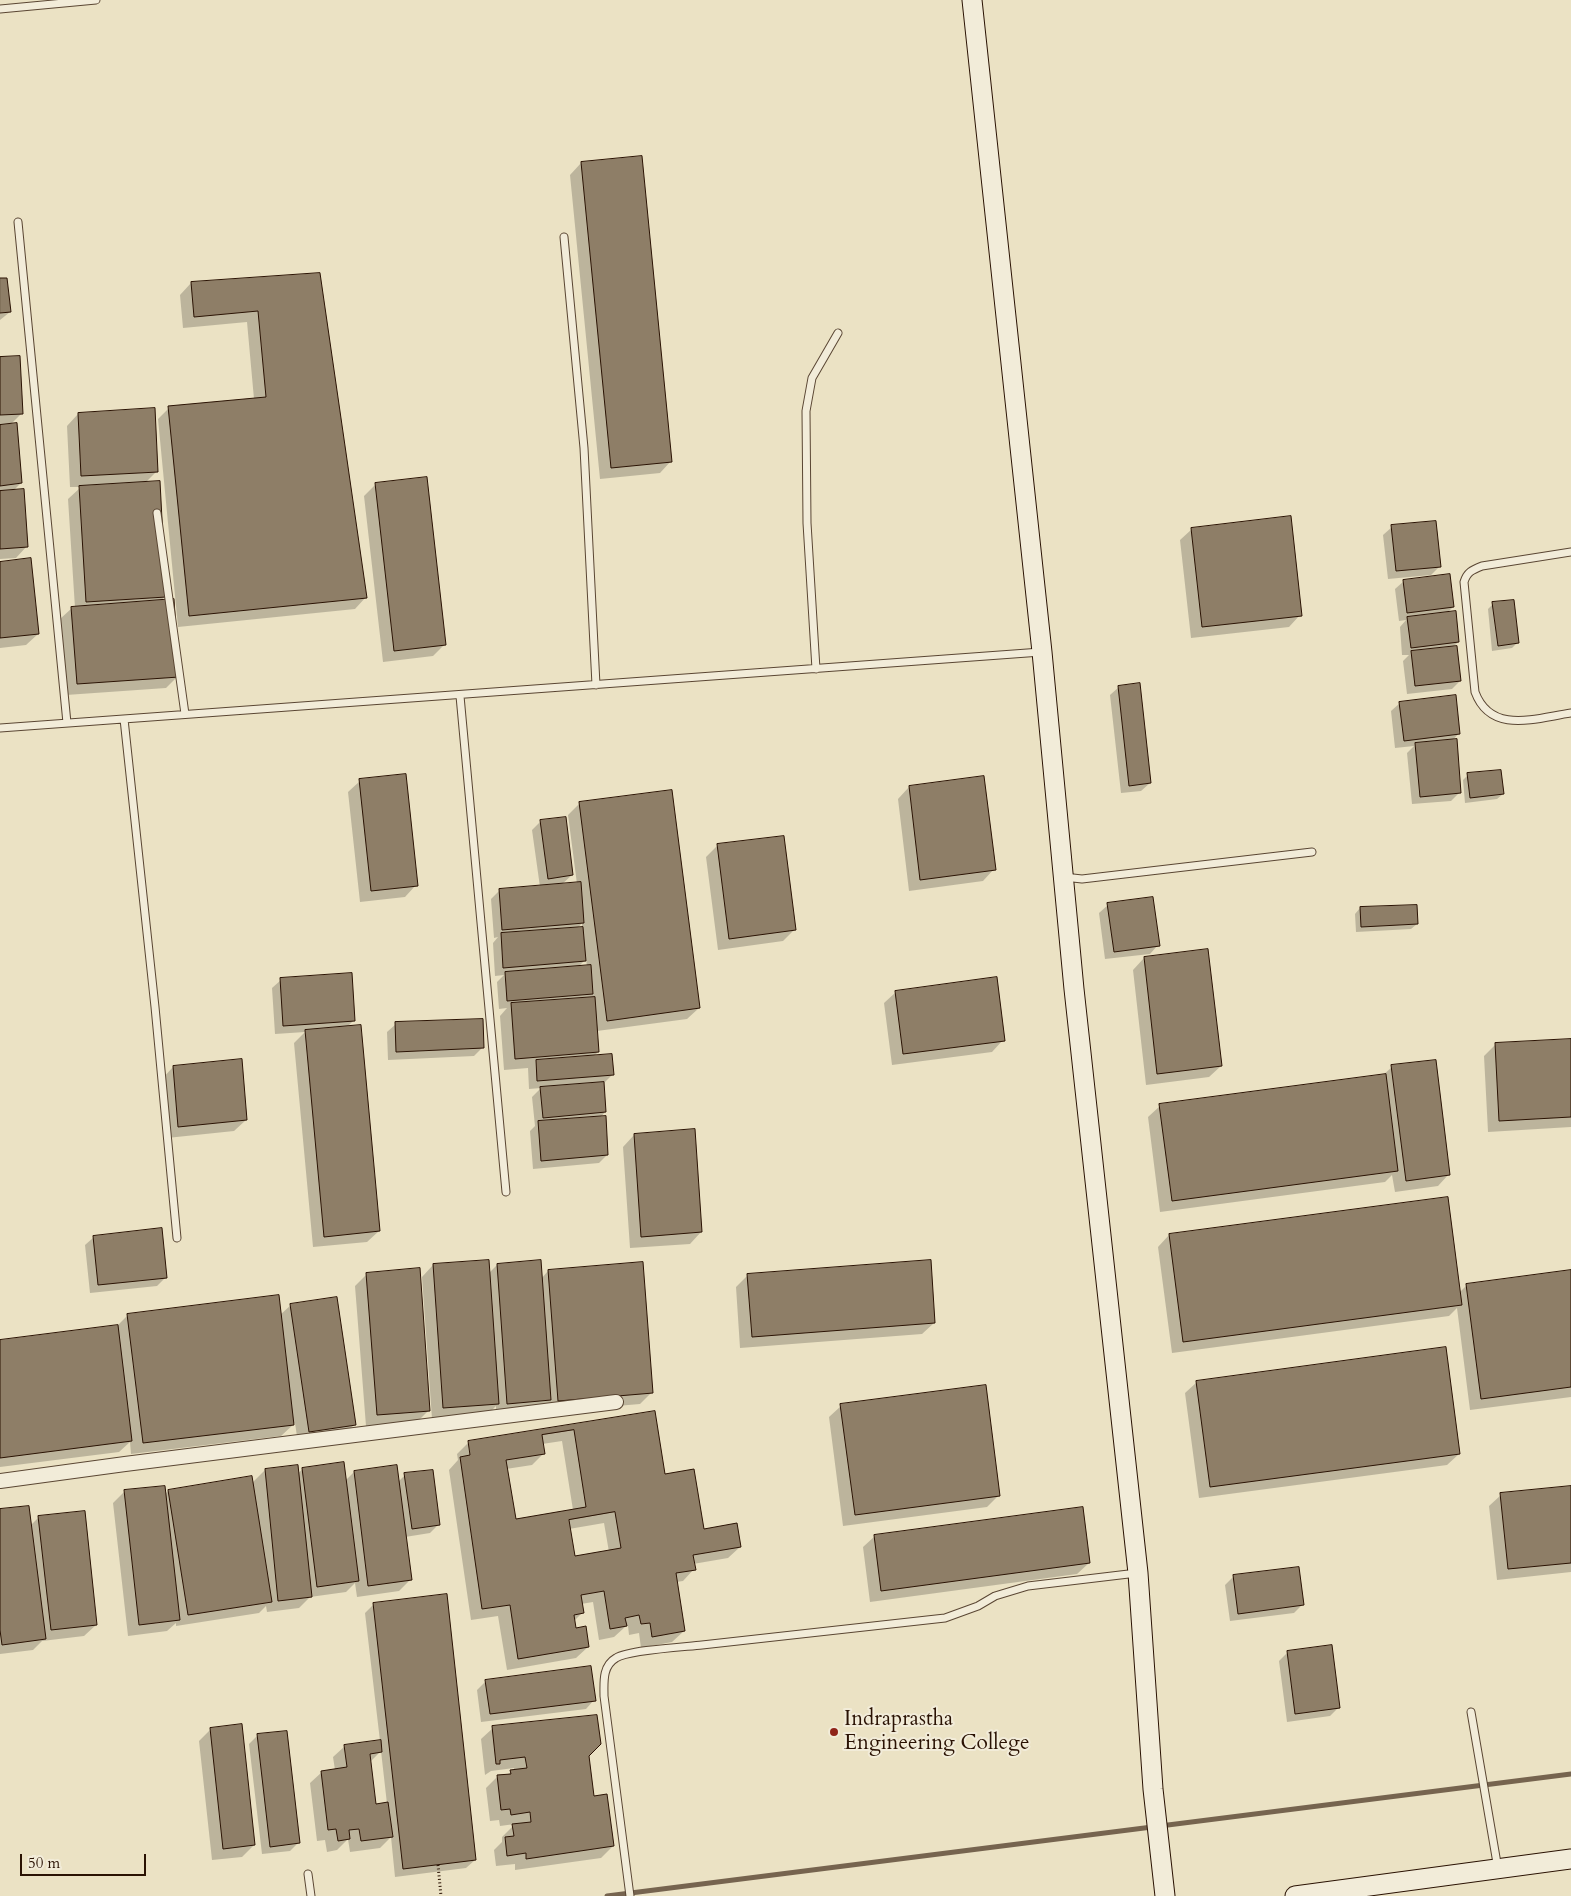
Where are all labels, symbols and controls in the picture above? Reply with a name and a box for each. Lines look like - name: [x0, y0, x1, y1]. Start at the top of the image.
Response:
- place label: Indraprastha Engineering College: [844, 1707, 1029, 1757]
- marker: Indraprastha Engineering College: [828, 1726, 840, 1738]
- scale bar: [22, 1844, 149, 1876]
- text: 50 m: [28, 1853, 60, 1873]

